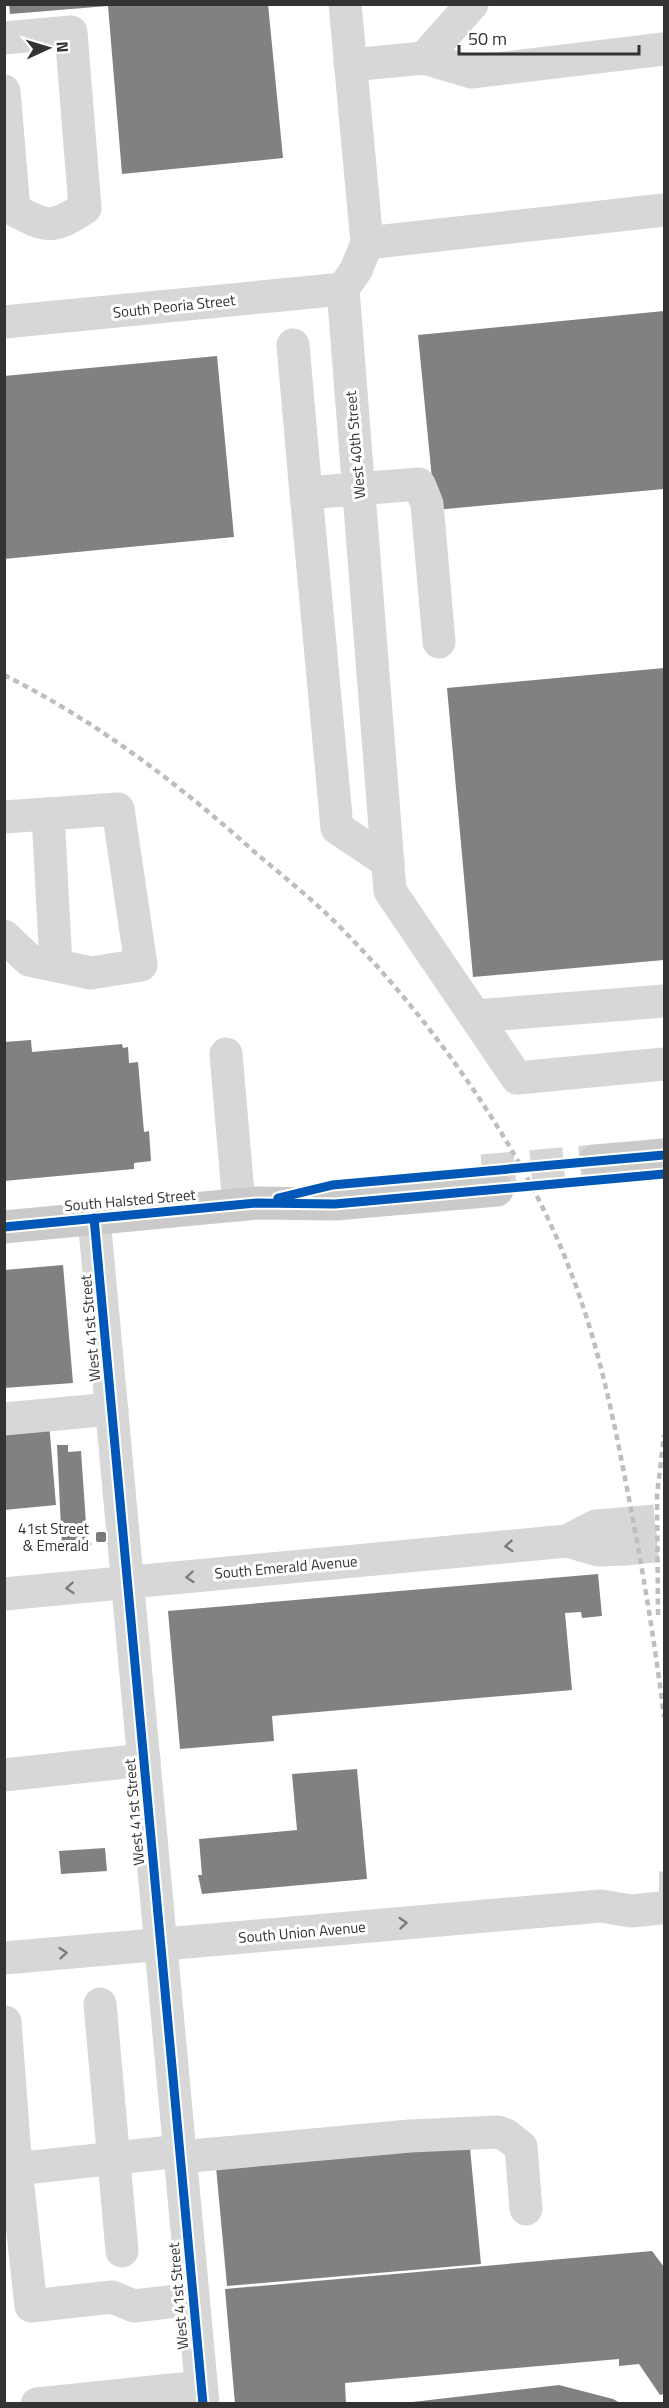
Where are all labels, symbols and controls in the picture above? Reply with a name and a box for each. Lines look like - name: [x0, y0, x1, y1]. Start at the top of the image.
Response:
- north arrow: [18, 18, 78, 78]
- scale bar: [459, 18, 639, 56]
- text: 50 m: [468, 25, 507, 52]
- text: N: [51, 41, 75, 53]
- street label: South Peoria Street: [112, 288, 237, 324]
- street label: West 40th Street: [339, 389, 371, 500]
- street label: South Halsted Street: [64, 1183, 197, 1217]
- street label: West 41st Street: [74, 1273, 106, 1382]
- place label: 41st Street & Emerald: [18, 1517, 90, 1557]
- marker: 41st Street & Emerald: [94, 1530, 108, 1544]
- one-way arrow: [505, 1539, 514, 1552]
- street label: South Emerald Avenue: [214, 1549, 358, 1585]
- one-way arrow: [185, 1570, 194, 1583]
- one-way arrow: [65, 1581, 74, 1594]
- street label: West 41st Street: [118, 1757, 150, 1866]
- street label: South Union Avenue: [237, 1915, 367, 1949]
- one-way arrow: [399, 1917, 408, 1930]
- one-way arrow: [58, 1947, 67, 1960]
- street label: West 41st Street: [162, 2241, 194, 2350]

